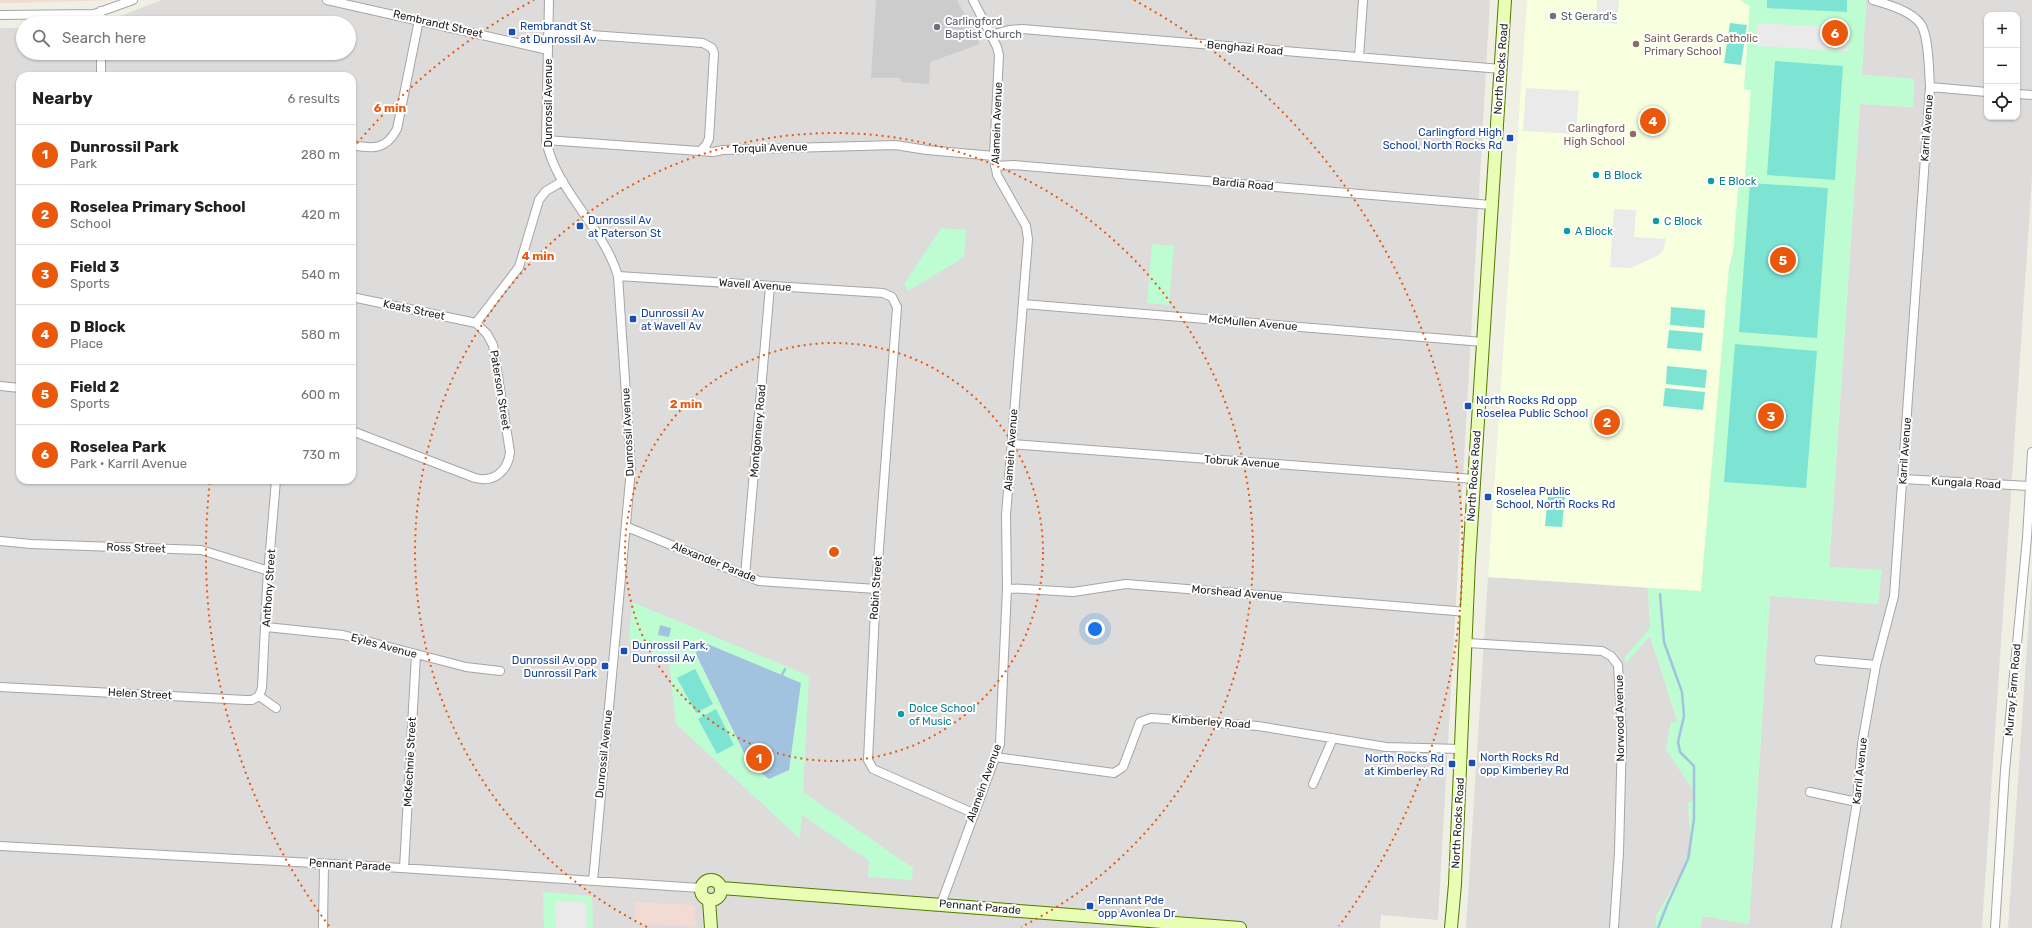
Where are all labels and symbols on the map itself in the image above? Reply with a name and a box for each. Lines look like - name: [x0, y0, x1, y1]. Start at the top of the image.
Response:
- street label: Rembrandt Street: [392, 7, 485, 41]
- place label: St Gerard's: [1561, 10, 1617, 23]
- marker: St Gerard's: [1548, 11, 1558, 21]
- place label: Carlingford Baptist Church: [945, 15, 1022, 41]
- pin: 6: [1822, 18, 1848, 48]
- place label: Rembrandt St at Dunrossil Av: [520, 20, 596, 46]
- marker: Carlingford Baptist Church: [932, 22, 942, 32]
- street label: North Rocks Road: [1491, 23, 1511, 115]
- marker: Rembrandt St at Dunrossil Av: [507, 27, 517, 37]
- place label: Saint Gerards Catholic Primary School: [1644, 32, 1758, 58]
- street label: Benghazi Road: [1206, 38, 1284, 58]
- marker: Saint Gerards Catholic Primary School: [1631, 39, 1641, 49]
- street label: Dunrossil Avenue: [542, 59, 555, 147]
- street label: Alamein Avenue: [989, 82, 1005, 164]
- street label: Karril Avenue: [1918, 94, 1936, 162]
- text: 6 min: [374, 101, 407, 115]
- pin: 4: [1640, 106, 1666, 136]
- place label: Carlingford High School: [1564, 122, 1625, 148]
- place label: Carlingford High School, North Rocks Rd: [1383, 126, 1502, 152]
- marker: Carlingford High School: [1628, 129, 1638, 139]
- marker: Carlingford High School, North Rocks Rd: [1505, 133, 1515, 143]
- street label: Torquil Avenue: [732, 140, 808, 156]
- place label: B Block: [1604, 169, 1642, 182]
- marker: B Block: [1591, 170, 1601, 180]
- street label: Bardia Road: [1212, 175, 1274, 193]
- place label: E Block: [1719, 175, 1757, 188]
- marker: E Block: [1706, 176, 1716, 186]
- place label: Dunrossil Av at Paterson St: [588, 214, 662, 240]
- place label: C Block: [1664, 215, 1702, 228]
- marker: C Block: [1651, 216, 1661, 226]
- marker: Dunrossil Av at Paterson St: [575, 221, 585, 231]
- place label: A Block: [1575, 225, 1613, 238]
- marker: A Block: [1562, 226, 1572, 236]
- pin: 5: [1770, 245, 1796, 275]
- text: 4 min: [522, 249, 555, 263]
- street label: Wavell Avenue: [718, 276, 792, 294]
- street label: Keats Street: [382, 297, 447, 323]
- place label: Dunrossil Av at Wavell Av: [641, 307, 704, 333]
- street label: McMullen Avenue: [1208, 313, 1298, 333]
- marker: Dunrossil Av at Wavell Av: [628, 314, 638, 324]
- street label: Paterson Street: [487, 349, 513, 432]
- street label: Montgomery Road: [747, 384, 769, 478]
- street label: Dunrossil Avenue: [619, 387, 637, 477]
- place label: North Rocks Rd opp Roselea Public School: [1476, 394, 1588, 420]
- text: 2 min: [670, 397, 703, 411]
- marker: North Rocks Rd opp Roselea Public School: [1463, 401, 1473, 411]
- pin: 3: [1758, 401, 1784, 431]
- pin: 2: [1594, 407, 1620, 437]
- street label: Alamein Avenue: [1002, 408, 1020, 492]
- street label: Karril Avenue: [1896, 417, 1914, 485]
- street label: North Rocks Road: [1464, 430, 1484, 522]
- street label: Tobruk Avenue: [1204, 453, 1280, 471]
- street label: Kungala Road: [1931, 475, 2001, 491]
- place label: Roselea Public School, North Rocks Rd: [1496, 485, 1615, 511]
- marker: Roselea Public School, North Rocks Rd: [1483, 492, 1493, 502]
- street label: Alexander Parade: [670, 539, 758, 585]
- street label: Ross Street: [106, 540, 166, 556]
- centre of rings: [827, 545, 841, 559]
- street label: Anthony Street: [260, 548, 278, 627]
- street label: Robin Street: [867, 555, 885, 620]
- street label: Morshead Avenue: [1191, 583, 1283, 603]
- your location: [1085, 619, 1105, 639]
- street label: Eyles Avenue: [350, 631, 418, 661]
- place label: Dunrossil Park, Dunrossil Av: [632, 639, 708, 665]
- street label: Murray Farm Road: [2002, 643, 2024, 737]
- marker: Dunrossil Park, Dunrossil Av: [619, 646, 629, 656]
- place label: Dunrossil Av opp Dunrossil Park: [512, 654, 597, 680]
- marker: Dunrossil Av opp Dunrossil Park: [600, 661, 610, 671]
- street label: Norwood Avenue: [1613, 674, 1627, 762]
- street label: Helen Street: [108, 686, 173, 702]
- place label: Dolce School of Music: [909, 702, 975, 728]
- street label: Dunrossil Avenue: [593, 709, 615, 799]
- marker: Dolce School of Music: [896, 709, 906, 719]
- street label: Kimberley Road: [1171, 713, 1251, 731]
- street label: McKechnie Street: [401, 716, 419, 807]
- street label: Karril Avenue: [1850, 737, 1870, 805]
- street label: Alamein Avenue: [964, 742, 1004, 824]
- pin: 1: [746, 743, 772, 773]
- place label: North Rocks Rd opp Kimberley Rd: [1480, 751, 1569, 777]
- place label: North Rocks Rd at Kimberley Rd: [1364, 752, 1444, 778]
- marker: North Rocks Rd opp Kimberley Rd: [1467, 758, 1477, 768]
- marker: North Rocks Rd at Kimberley Rd: [1447, 759, 1457, 769]
- street label: North Rocks Road: [1449, 777, 1467, 869]
- street label: Pennant Parade: [309, 856, 391, 874]
- place label: Pennant Pde opp Avonlea Dr: [1098, 894, 1176, 920]
- street label: Pennant Parade: [939, 897, 1021, 917]
- marker: Pennant Pde opp Avonlea Dr: [1085, 901, 1095, 911]

